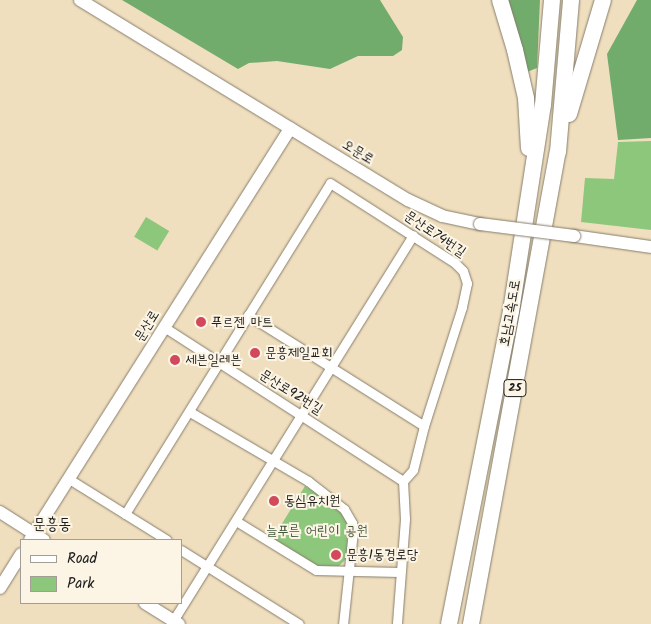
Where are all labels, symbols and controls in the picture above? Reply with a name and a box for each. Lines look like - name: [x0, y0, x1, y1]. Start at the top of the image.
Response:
- street label: 오문로: [339, 136, 377, 168]
- street label: 문산로74번길: [401, 207, 469, 261]
- street label: 호남고속도로: [496, 278, 524, 348]
- street label: 문산로: [131, 307, 163, 345]
- place label: 푸르젠 마트: [211, 314, 273, 330]
- marker: 푸르젠 마트: [195, 316, 207, 328]
- place label: 문흥제일교회: [265, 345, 333, 361]
- marker: 문흥제일교회: [249, 347, 261, 359]
- place label: 세븐일레븐: [185, 352, 241, 368]
- marker: 세븐일레븐: [169, 354, 181, 366]
- street label: 문산로92번길: [256, 366, 326, 418]
- road number: 25: [502, 378, 528, 398]
- place label: 동심유치원: [284, 493, 340, 509]
- marker: 동심유치원: [268, 495, 280, 507]
- district label: 문흥동: [33, 515, 71, 535]
- park label: 늘푸른 어린이 공원: [266, 523, 368, 539]
- legend: [20, 539, 182, 604]
- text: Road: [67, 547, 97, 571]
- place label: 문흥1동경로당: [346, 547, 418, 563]
- marker: 문흥1동경로당: [330, 549, 342, 561]
- text: Park: [67, 572, 94, 596]

